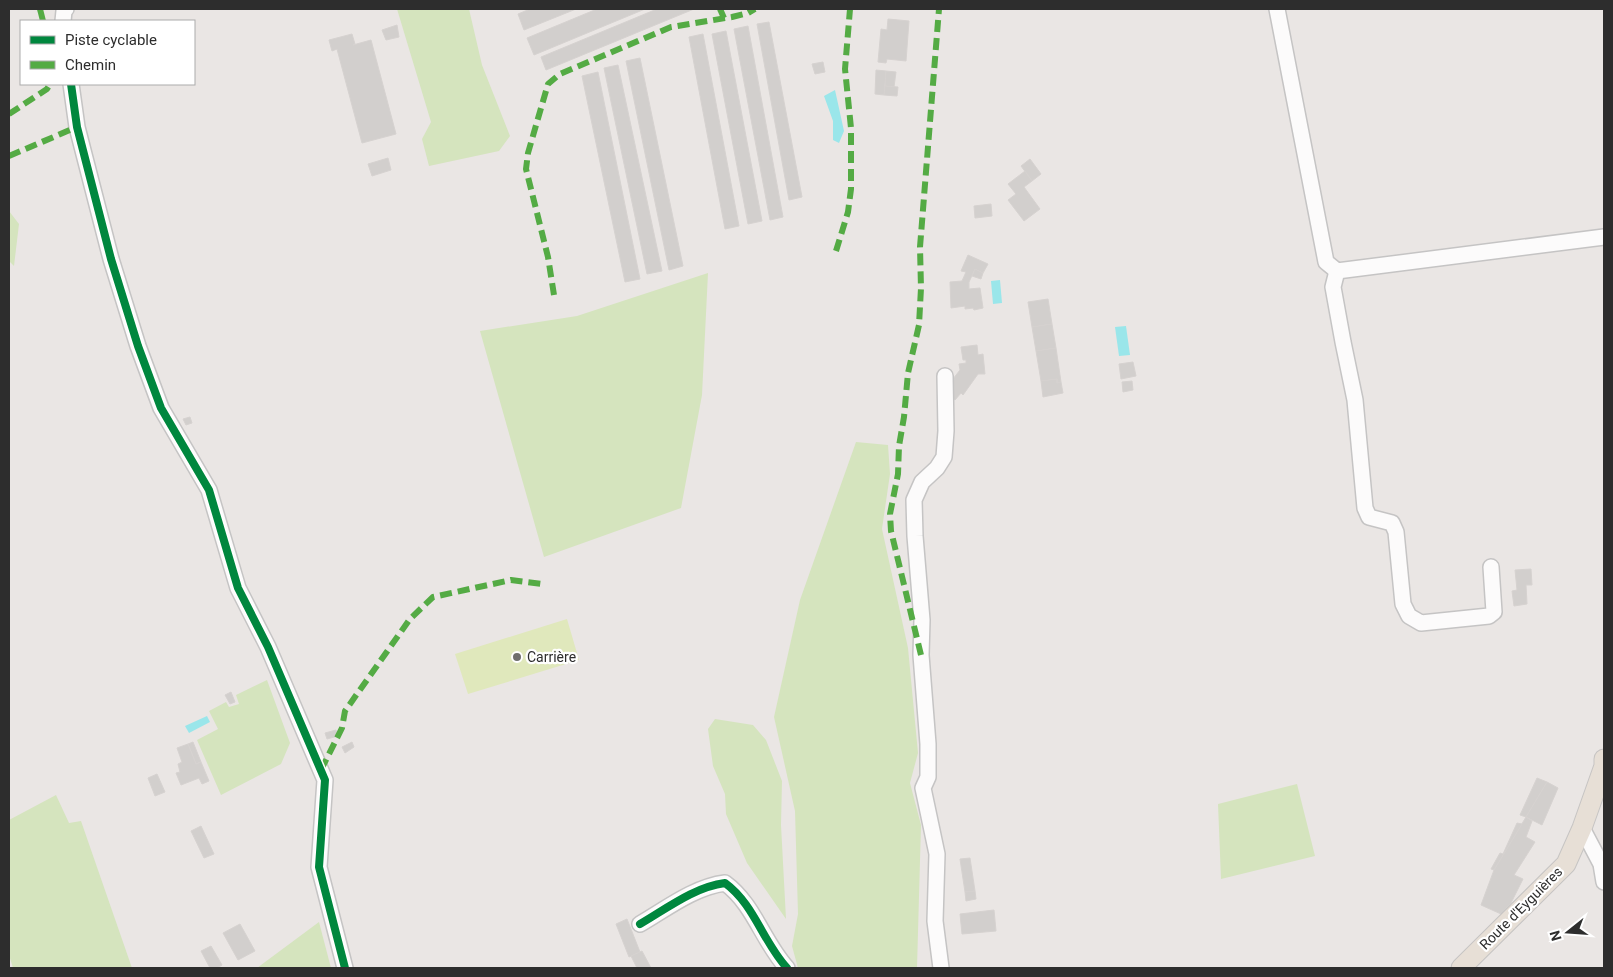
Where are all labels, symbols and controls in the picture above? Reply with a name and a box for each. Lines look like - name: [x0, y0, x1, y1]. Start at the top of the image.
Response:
- legend: [20, 20, 195, 85]
- text: Piste cyclable: [65, 31, 157, 49]
- text: Chemin: [65, 56, 116, 74]
- place label: Carrière: [527, 649, 576, 665]
- marker: Carrière: [511, 651, 523, 663]
- street label: Route d'Eyguières: [1476, 863, 1566, 953]
- north arrow: [1543, 907, 1593, 957]
- text: N: [1546, 929, 1565, 943]

